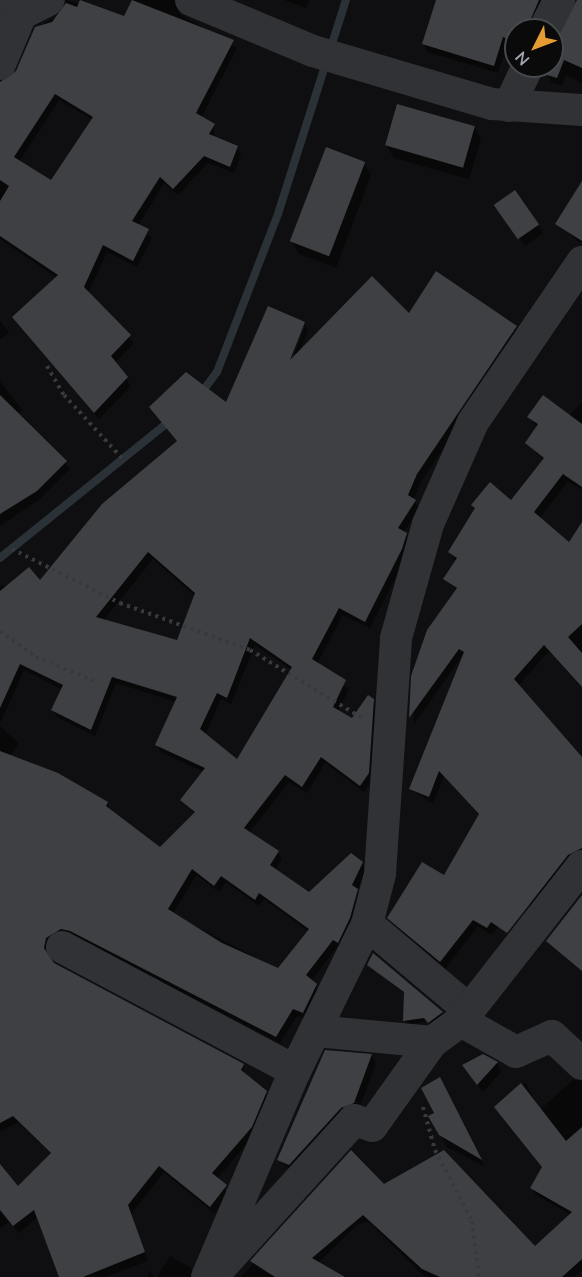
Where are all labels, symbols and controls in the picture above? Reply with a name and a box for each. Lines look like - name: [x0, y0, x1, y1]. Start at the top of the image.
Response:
- north arrow: [504, 18, 564, 78]
- text: N: [511, 48, 534, 70]

